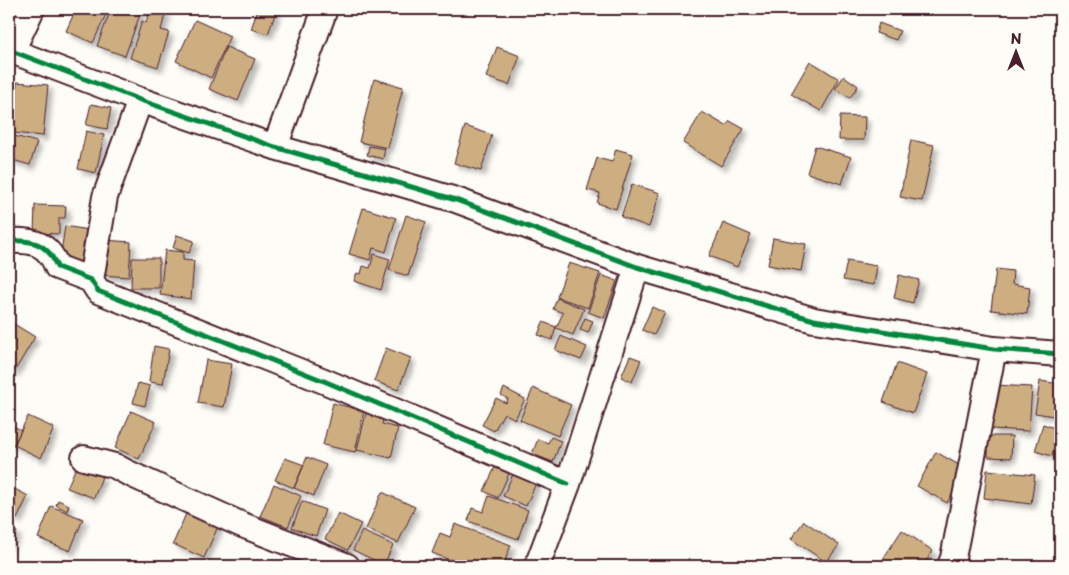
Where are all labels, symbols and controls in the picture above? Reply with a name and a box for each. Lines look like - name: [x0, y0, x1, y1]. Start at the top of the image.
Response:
- north arrow: [992, 28, 1042, 78]
- text: N: [1010, 28, 1022, 49]

